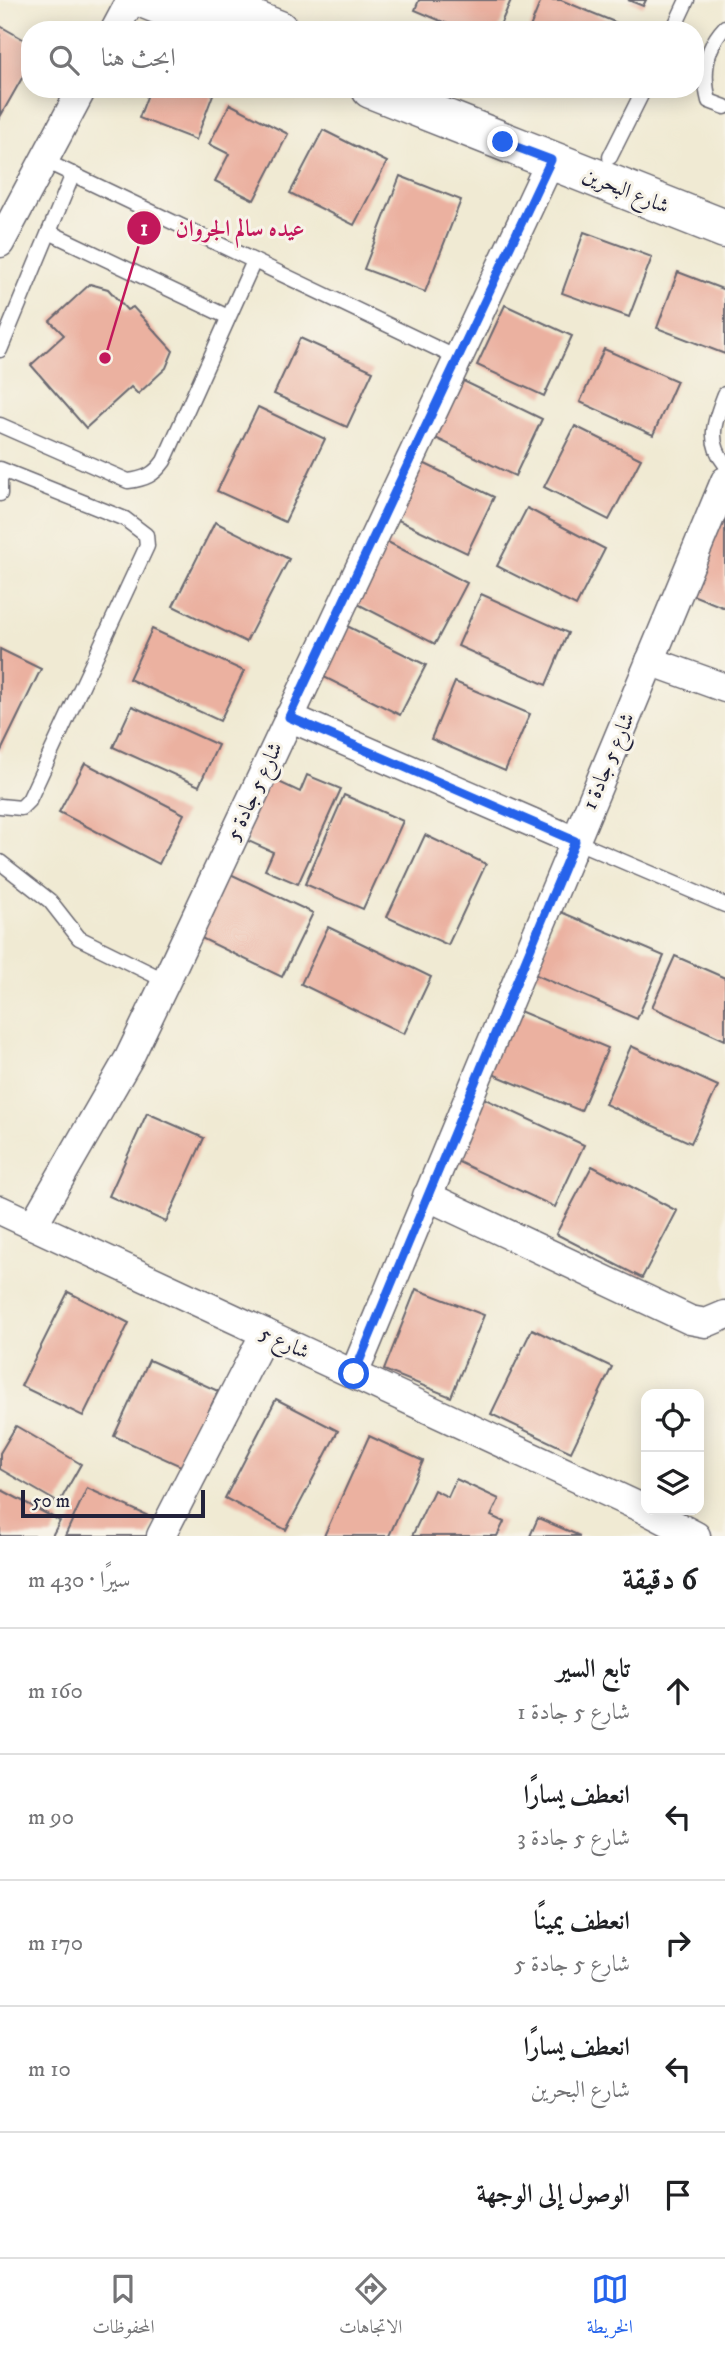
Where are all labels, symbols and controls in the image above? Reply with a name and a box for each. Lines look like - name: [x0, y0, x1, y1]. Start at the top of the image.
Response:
- search box: [21, 21, 704, 98]
- icon: search: [45, 41, 83, 79]
- text: ابحث هنا: [101, 42, 176, 75]
- route end: [487, 126, 518, 157]
- street label: شارع البحرين: [577, 162, 673, 224]
- callout: عيده سالم الجروان: [127, 206, 319, 250]
- text: عيده سالم الجروان: [176, 215, 305, 248]
- text: 1: [140, 216, 148, 242]
- street label: شارع 5 جادة 1: [577, 709, 645, 815]
- street label: شارع 5 جادة 5: [221, 738, 293, 846]
- street label: شارع 5: [254, 1320, 313, 1369]
- route start: [338, 1358, 369, 1389]
- map controls: [641, 1389, 704, 1515]
- button: locate: [641, 1389, 704, 1452]
- button: layers: [641, 1452, 704, 1515]
- scale bar: [21, 1487, 205, 1519]
- text: 50 m: [32, 1490, 70, 1513]
- text: 6 دقيقة: [623, 1562, 697, 1599]
- text: سيرًا · 430 m: [28, 1566, 131, 1595]
- text: تابع السير: [557, 1653, 630, 1686]
- icon: ahead: [659, 1672, 697, 1710]
- text: 160 m: [28, 1677, 83, 1706]
- text: شارع 5 جادة 1: [517, 1698, 630, 1727]
- text: انعطف يسارًا: [523, 1779, 630, 1812]
- icon: left: [659, 1798, 697, 1836]
- text: 90 m: [28, 1803, 74, 1832]
- text: شارع 5 جادة 3: [517, 1824, 630, 1853]
- text: انعطف يمينًا: [534, 1905, 630, 1938]
- icon: right: [659, 1924, 697, 1962]
- text: 170 m: [28, 1929, 83, 1958]
- text: شارع 5 جادة 5: [514, 1950, 630, 1979]
- text: انعطف يسارًا: [523, 2031, 630, 2064]
- icon: left: [659, 2050, 697, 2088]
- text: 10 m: [28, 2055, 71, 2084]
- text: شارع البحرين: [530, 2076, 630, 2105]
- icon: arrive: [659, 2176, 697, 2214]
- text: الوصول إلى الوجهة: [476, 2178, 630, 2211]
- tab: المحفوظات: [92, 2270, 155, 2345]
- tab: الاتجاهات: [339, 2270, 402, 2345]
- tab: الخريطة: [587, 2270, 633, 2345]

